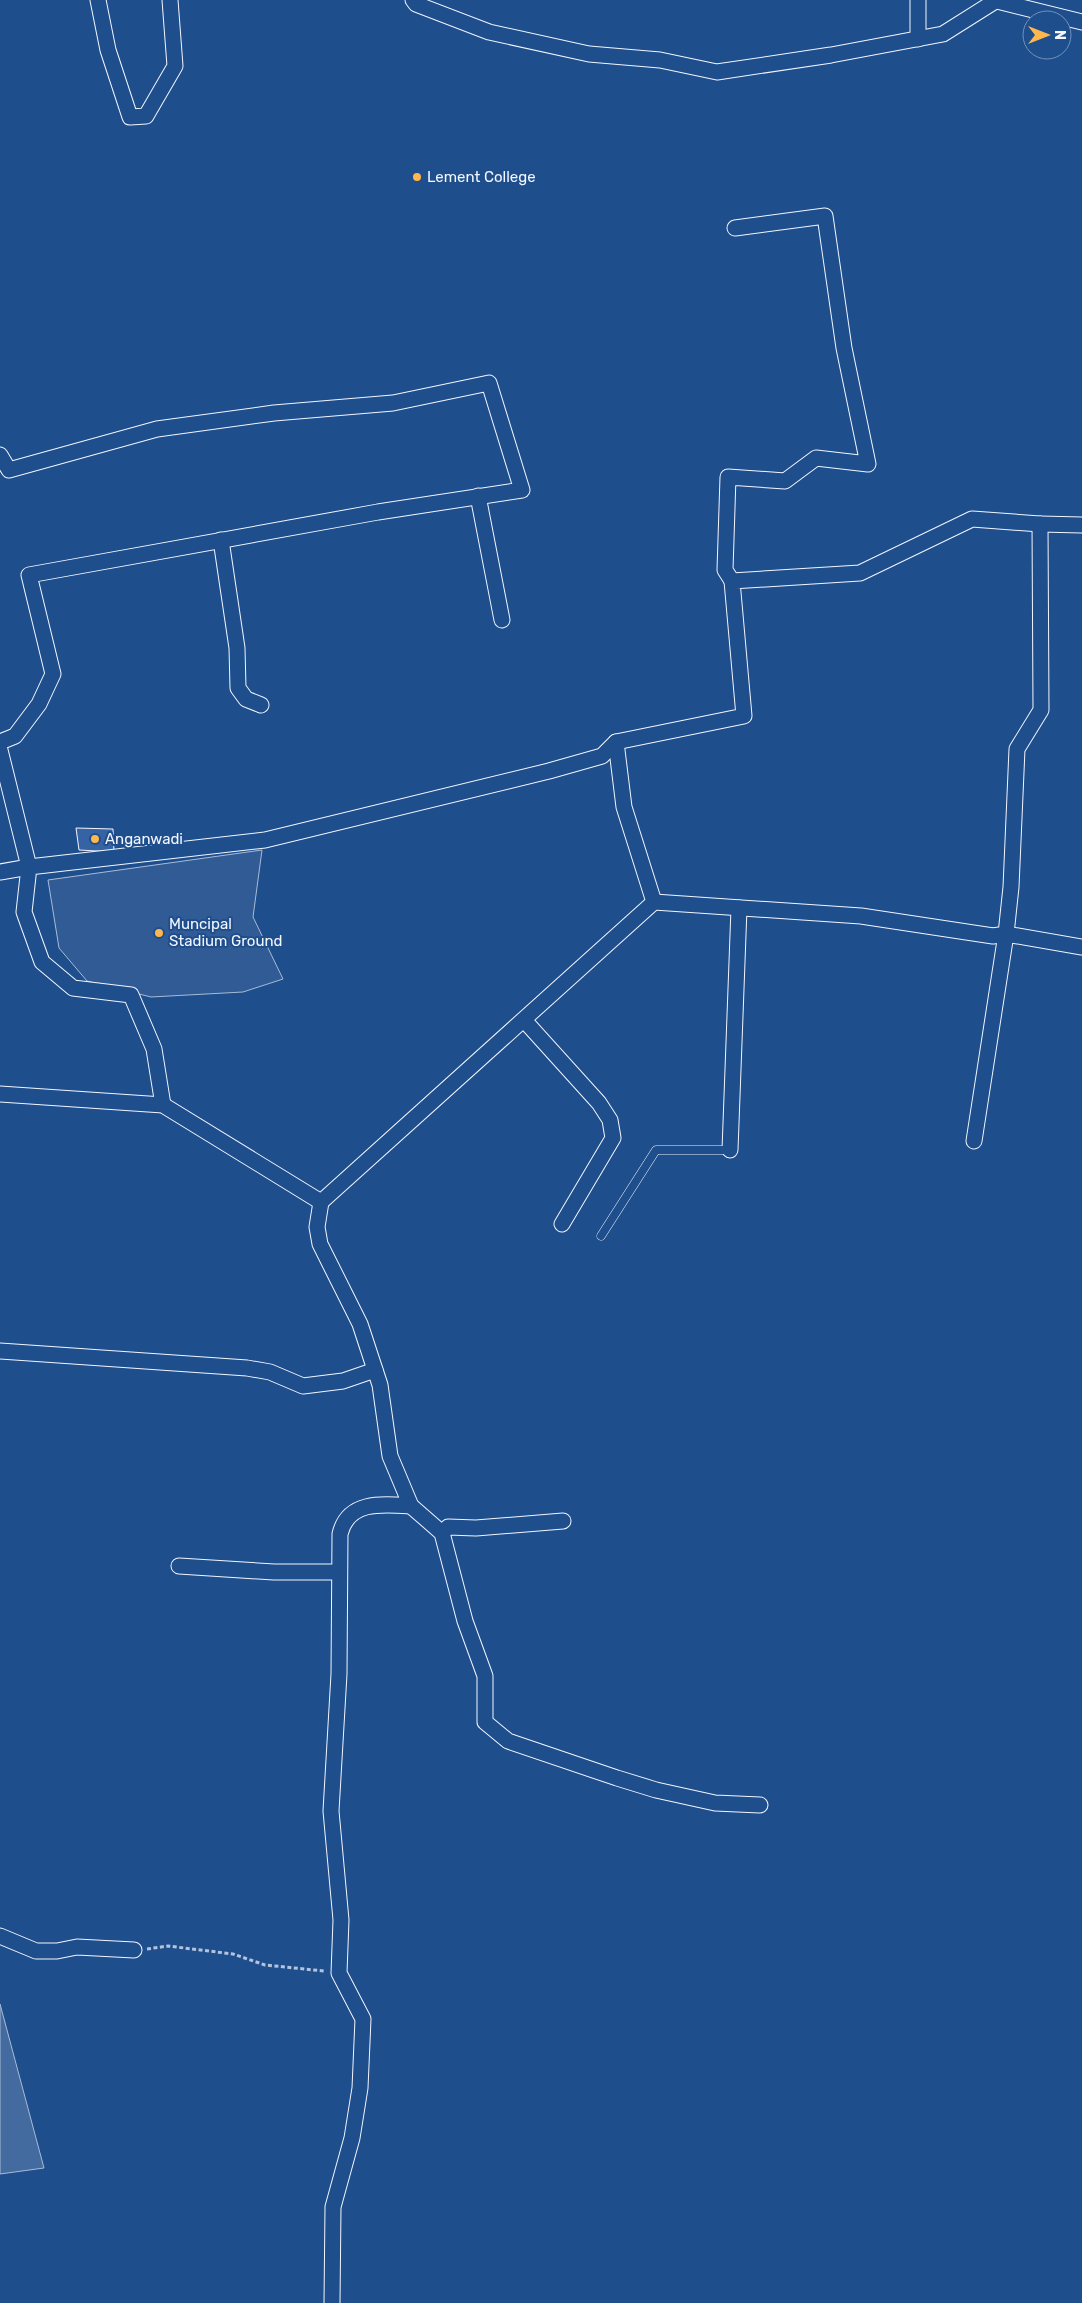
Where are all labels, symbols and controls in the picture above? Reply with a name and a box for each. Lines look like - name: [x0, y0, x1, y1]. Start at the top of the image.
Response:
- north arrow: [1022, 10, 1072, 60]
- text: N: [1051, 30, 1068, 40]
- place label: Lement College: [427, 168, 536, 186]
- marker: Lement College: [411, 171, 423, 183]
- place label: Anganwadi: [105, 830, 183, 848]
- marker: Anganwadi: [89, 833, 101, 845]
- place label: Muncipal Stadium Ground: [169, 915, 283, 950]
- marker: Muncipal Stadium Ground: [153, 927, 165, 939]

